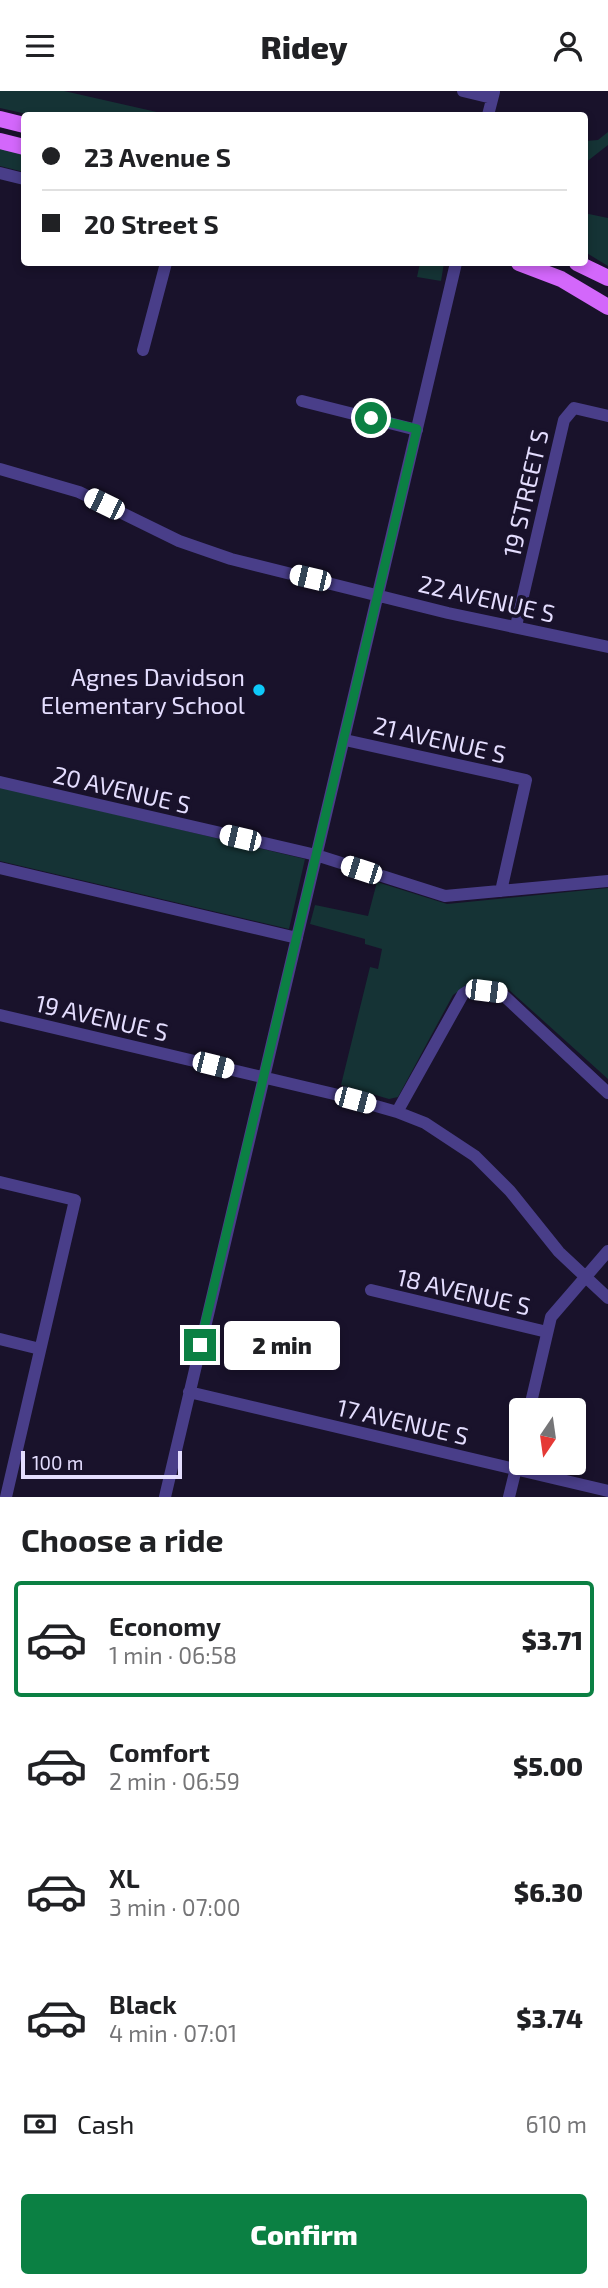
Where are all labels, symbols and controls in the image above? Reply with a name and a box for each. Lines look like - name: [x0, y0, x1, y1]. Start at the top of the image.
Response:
- icon: menu: [21, 27, 59, 65]
- text: Ridey: [260, 27, 348, 65]
- icon: person: [549, 27, 587, 65]
- text: 23 Avenue S: [84, 141, 231, 172]
- text: 20 Street S: [84, 208, 219, 239]
- route start: [355, 402, 387, 434]
- street label: 19 STREET S: [496, 426, 554, 560]
- car: [81, 485, 128, 523]
- car: [288, 563, 333, 593]
- street label: 22 AVENUE S: [416, 568, 558, 628]
- place label: Agnes Davidson Elementary School: [41, 662, 245, 719]
- marker: Agnes Davidson Elementary School: [251, 682, 267, 698]
- street label: 21 AVENUE S: [371, 710, 509, 768]
- street label: 20 AVENUE S: [50, 759, 194, 819]
- car: [218, 823, 263, 853]
- car: [338, 854, 385, 886]
- car: [464, 978, 509, 1004]
- street label: 19 AVENUE S: [33, 988, 171, 1046]
- car: [191, 1050, 236, 1080]
- car: [332, 1084, 379, 1116]
- street label: 18 AVENUE S: [394, 1262, 534, 1320]
- callout: 2 min: [224, 1321, 340, 1369]
- route end: [184, 1329, 216, 1361]
- text: 2 min: [252, 1331, 312, 1359]
- street label: 17 AVENUE S: [334, 1392, 472, 1450]
- north arrow: [509, 1398, 586, 1475]
- map controls: [509, 1398, 586, 1475]
- scale bar: [21, 1448, 182, 1480]
- text: 100 m: [32, 1451, 83, 1474]
- text: Choose a ride: [21, 1520, 224, 1558]
- icon: car: [25, 1608, 88, 1671]
- text: Economy: [109, 1610, 221, 1641]
- text: $3.71: [521, 1624, 583, 1655]
- text: 1 min · 06:58: [109, 1641, 237, 1669]
- icon: car: [25, 1734, 88, 1797]
- text: Comfort: [109, 1736, 210, 1767]
- text: $5.00: [513, 1750, 583, 1781]
- text: 2 min · 06:59: [109, 1767, 240, 1795]
- icon: car: [25, 1860, 88, 1923]
- text: XL: [109, 1862, 140, 1893]
- text: $6.30: [514, 1876, 583, 1907]
- text: 3 min · 07:00: [109, 1893, 241, 1921]
- icon: car: [25, 1986, 88, 2049]
- text: Black: [109, 1988, 177, 2019]
- text: $3.74: [516, 2002, 583, 2033]
- text: 4 min · 07:01: [109, 2019, 237, 2047]
- icon: cash: [21, 2105, 59, 2143]
- text: Cash: [77, 2108, 134, 2139]
- text: 610 m: [526, 2110, 587, 2138]
- button: Confirm: [21, 2194, 587, 2274]

